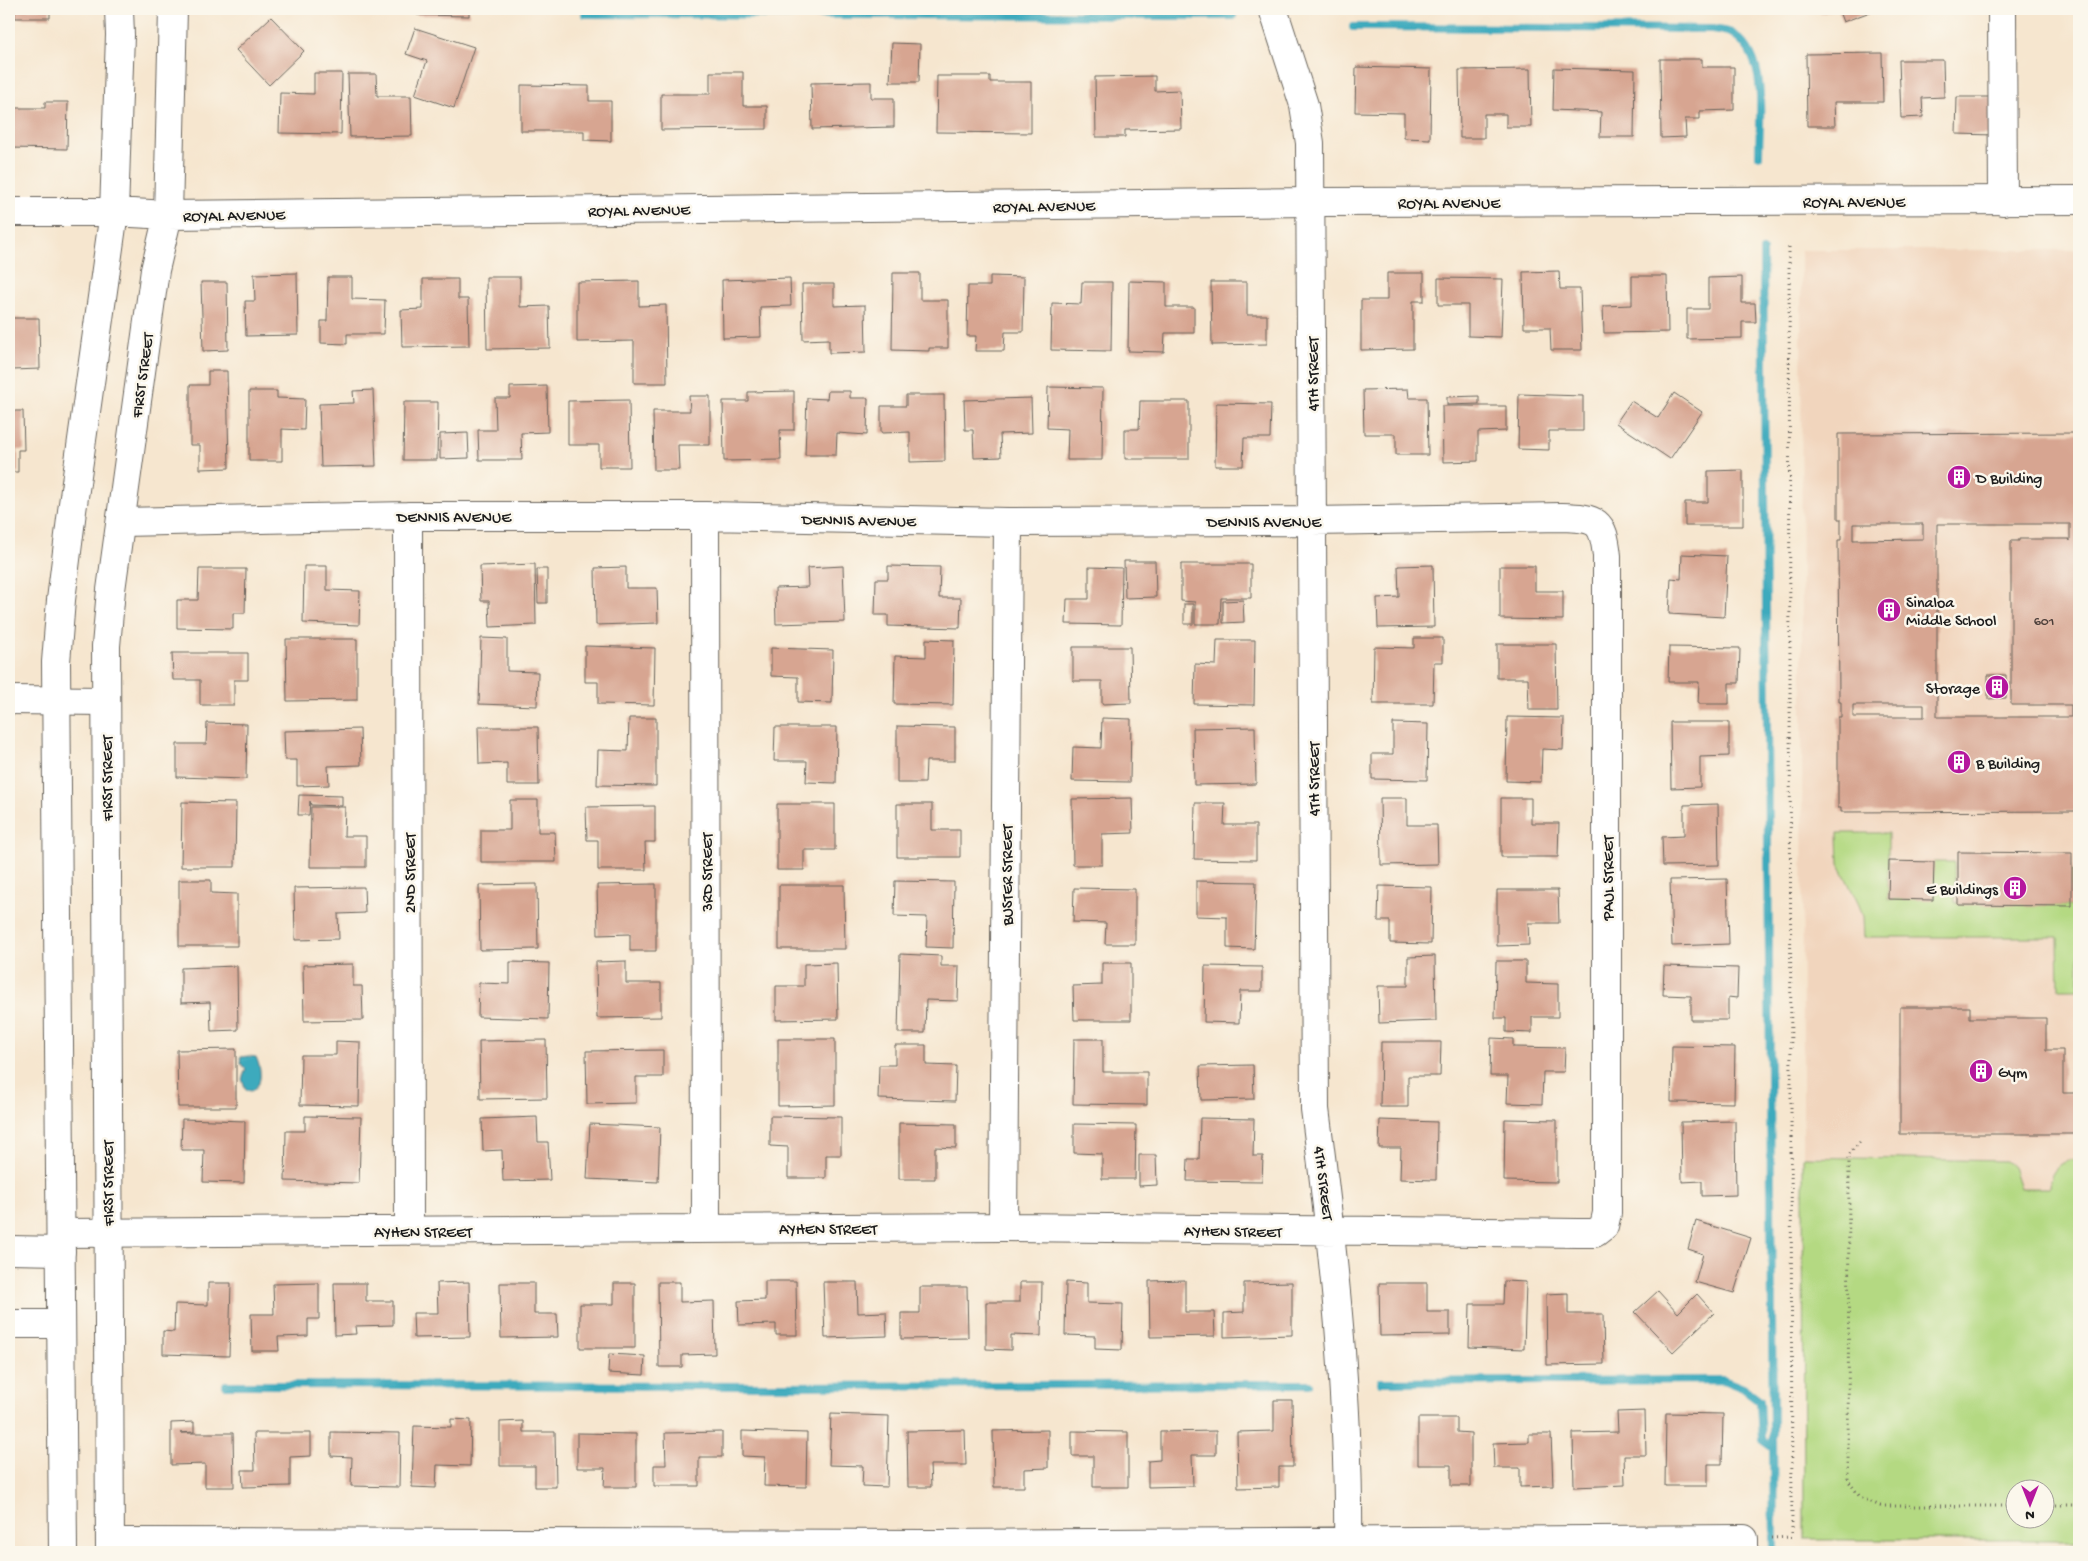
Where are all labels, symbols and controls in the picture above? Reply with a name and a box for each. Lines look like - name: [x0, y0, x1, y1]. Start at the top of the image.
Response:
- street label: ROYAL AVENUE: [1803, 195, 1906, 214]
- street label: ROYAL AVENUE: [1398, 196, 1501, 215]
- street label: ROYAL AVENUE: [993, 198, 1096, 219]
- street label: ROYAL AVENUE: [588, 202, 691, 223]
- street label: ROYAL AVENUE: [183, 207, 286, 228]
- street label: FIRST STREET: [129, 331, 160, 420]
- street label: 4TH STREET: [1306, 336, 1325, 411]
- building icon: D Building: [1946, 464, 1972, 490]
- place label: D Building: [1975, 471, 2042, 490]
- street label: DENNIS AVENUE: [396, 510, 512, 529]
- street label: DENNIS AVENUE: [801, 512, 917, 533]
- street label: DENNIS AVENUE: [1206, 515, 1322, 534]
- place label: Sinaloa Middle School: [1906, 595, 1996, 632]
- building icon: Sinaloa Middle School: [1876, 597, 1902, 623]
- house number: 601: [2034, 614, 2054, 631]
- building icon: Storage: [1984, 674, 2010, 700]
- place label: Storage: [1926, 681, 1981, 700]
- street label: FIRST STREET: [100, 734, 119, 822]
- street label: 4TH STREET: [1307, 741, 1326, 816]
- building icon: B Building: [1946, 749, 1972, 775]
- place label: B Building: [1975, 756, 2040, 775]
- street label: BUSTER STREET: [1000, 824, 1019, 927]
- street label: 2ND STREET: [403, 832, 422, 913]
- street label: 3RD STREET: [700, 832, 719, 912]
- street label: PAUL STREET: [1601, 835, 1620, 922]
- building icon: E Buildings: [2002, 875, 2028, 901]
- place label: E Buildings: [1926, 882, 1999, 901]
- building icon: Gym: [1968, 1058, 1994, 1084]
- place label: Gym: [1998, 1065, 2028, 1084]
- street label: FIRST STREET: [101, 1139, 120, 1227]
- street label: 4TH STREET: [1308, 1145, 1336, 1222]
- street label: AYHEN STREET: [779, 1222, 878, 1241]
- street label: AYHEN STREET: [1184, 1223, 1283, 1244]
- street label: AYHEN STREET: [374, 1225, 473, 1244]
- north arrow: [2006, 1478, 2056, 1528]
- text: N: [2025, 1506, 2035, 1523]

